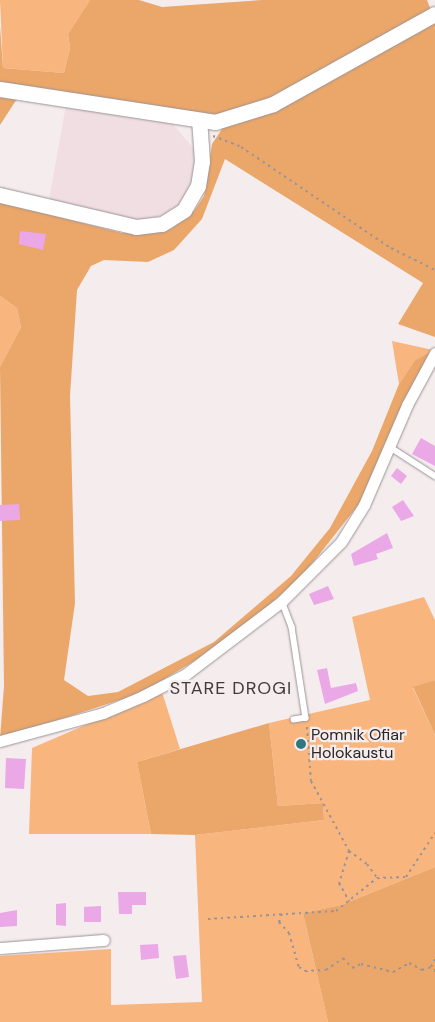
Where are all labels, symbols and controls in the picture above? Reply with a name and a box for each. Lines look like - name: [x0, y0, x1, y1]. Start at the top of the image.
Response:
- district label: STARE DROGI: [168, 677, 294, 699]
- place label: Pomnik Ofiar Holokaustu: [311, 725, 405, 763]
- marker: Pomnik Ofiar Holokaustu: [295, 738, 307, 750]

